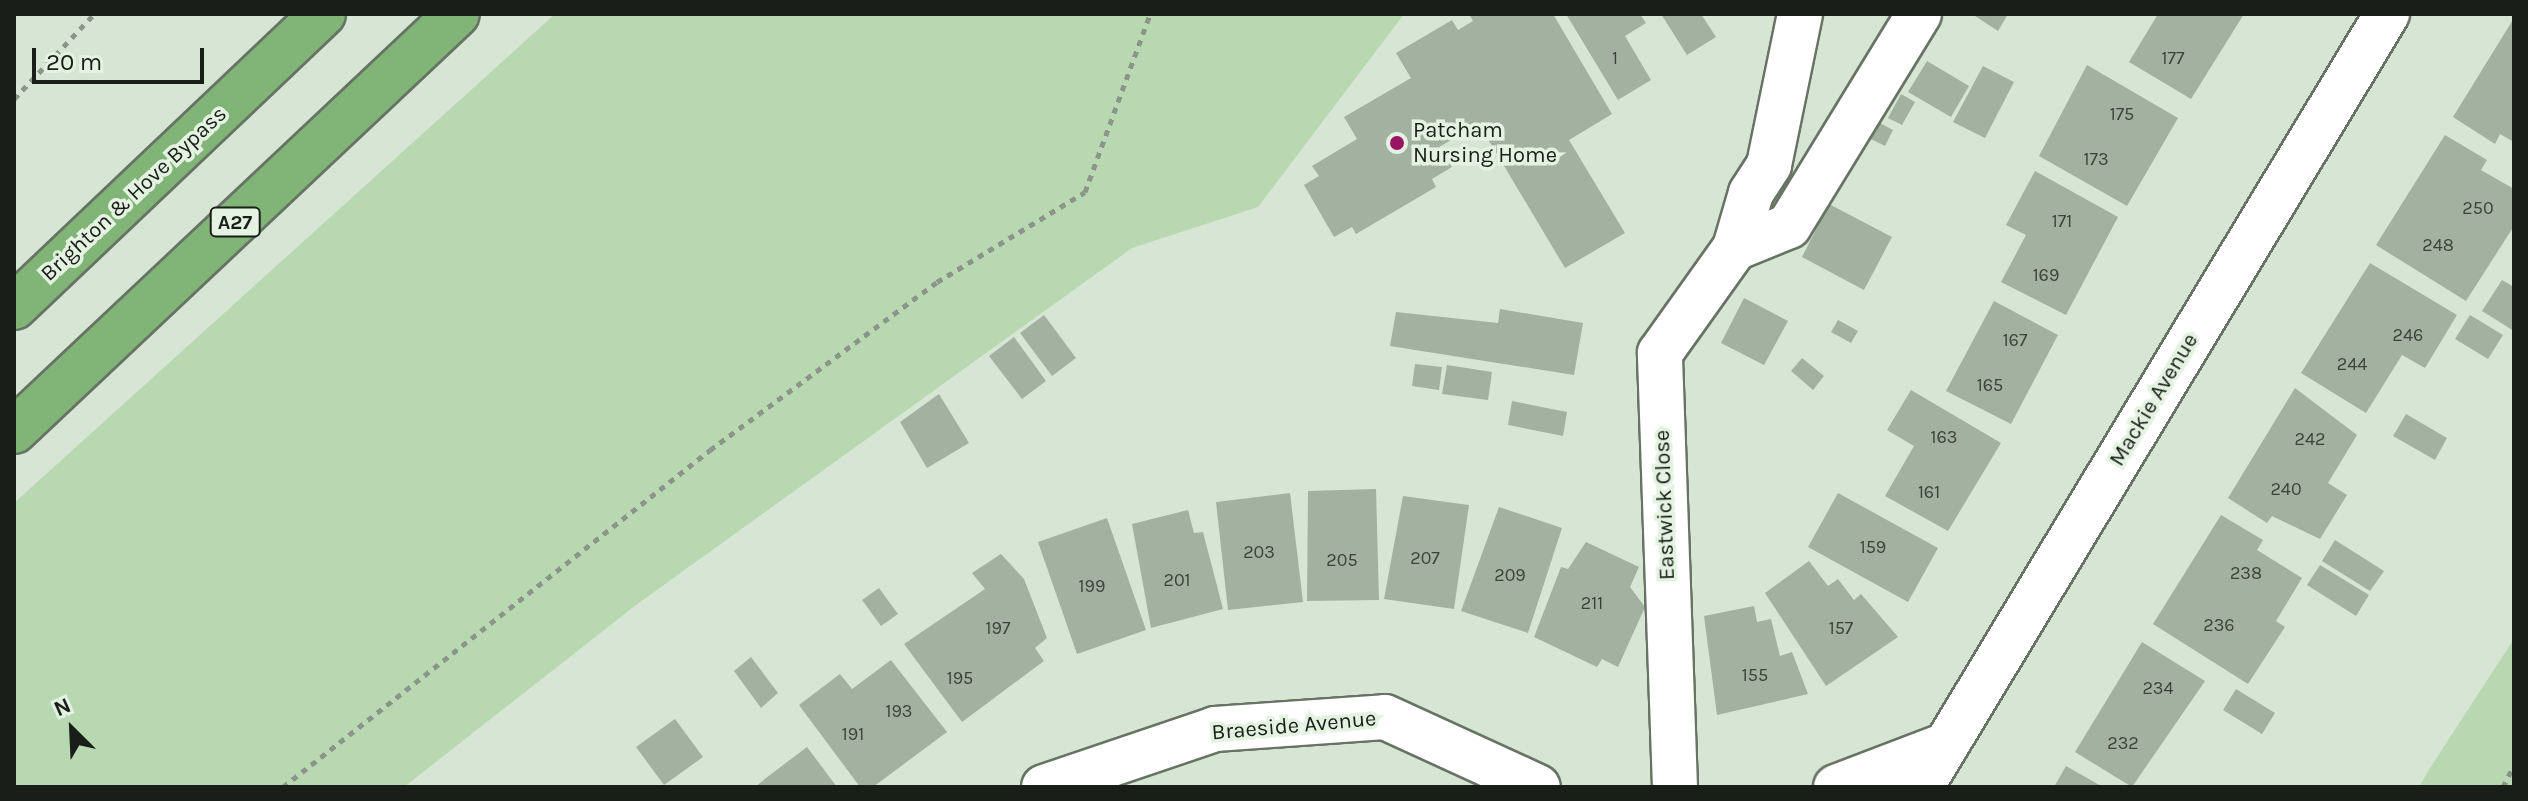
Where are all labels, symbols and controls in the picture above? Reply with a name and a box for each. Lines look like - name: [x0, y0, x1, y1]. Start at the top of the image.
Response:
- scale bar: [36, 32, 208, 82]
- house number: 1: [1612, 47, 1618, 69]
- house number: 177: [2162, 47, 2184, 69]
- text: 20 m: [46, 48, 102, 76]
- street label: Brighton & Hove Bypass: [36, 101, 232, 287]
- house number: 175: [2110, 103, 2134, 125]
- place label: Patcham Nursing Home: [1413, 117, 1557, 168]
- marker: Patcham Nursing Home: [1388, 134, 1406, 152]
- house number: 173: [2083, 148, 2109, 170]
- house number: 250: [2462, 197, 2494, 219]
- road number: A27: [209, 206, 261, 238]
- house number: 171: [2052, 210, 2072, 232]
- house number: 248: [2422, 234, 2454, 256]
- house number: 169: [2033, 264, 2059, 286]
- house number: 246: [2393, 324, 2423, 346]
- house number: 167: [2003, 329, 2027, 351]
- street label: Mackie Avenue: [2104, 329, 2204, 471]
- house number: 244: [2337, 353, 2367, 375]
- house number: 165: [1977, 374, 2003, 396]
- house number: 163: [1931, 426, 1957, 448]
- house number: 242: [2295, 428, 2325, 450]
- street label: Eastwick Close: [1649, 429, 1681, 581]
- house number: 240: [2270, 478, 2302, 500]
- house number: 161: [1918, 481, 1940, 503]
- house number: 159: [1860, 536, 1886, 558]
- house number: 203: [1243, 541, 1275, 563]
- house number: 207: [1410, 547, 1440, 569]
- house number: 205: [1326, 549, 1358, 571]
- house number: 238: [2230, 562, 2262, 584]
- house number: 209: [1494, 564, 1526, 586]
- house number: 201: [1163, 569, 1191, 591]
- house number: 199: [1079, 575, 1105, 597]
- house number: 211: [1581, 592, 1603, 614]
- house number: 236: [2203, 614, 2235, 636]
- house number: 197: [986, 617, 1010, 639]
- house number: 157: [1829, 617, 1853, 639]
- house number: 155: [1742, 664, 1768, 686]
- house number: 195: [947, 667, 973, 689]
- house number: 234: [2142, 677, 2174, 699]
- north arrow: [32, 689, 112, 769]
- text: N: [50, 692, 75, 722]
- house number: 193: [885, 700, 913, 722]
- street label: Braeside Avenue: [1211, 706, 1377, 746]
- house number: 191: [842, 723, 864, 745]
- house number: 232: [2107, 732, 2139, 754]

